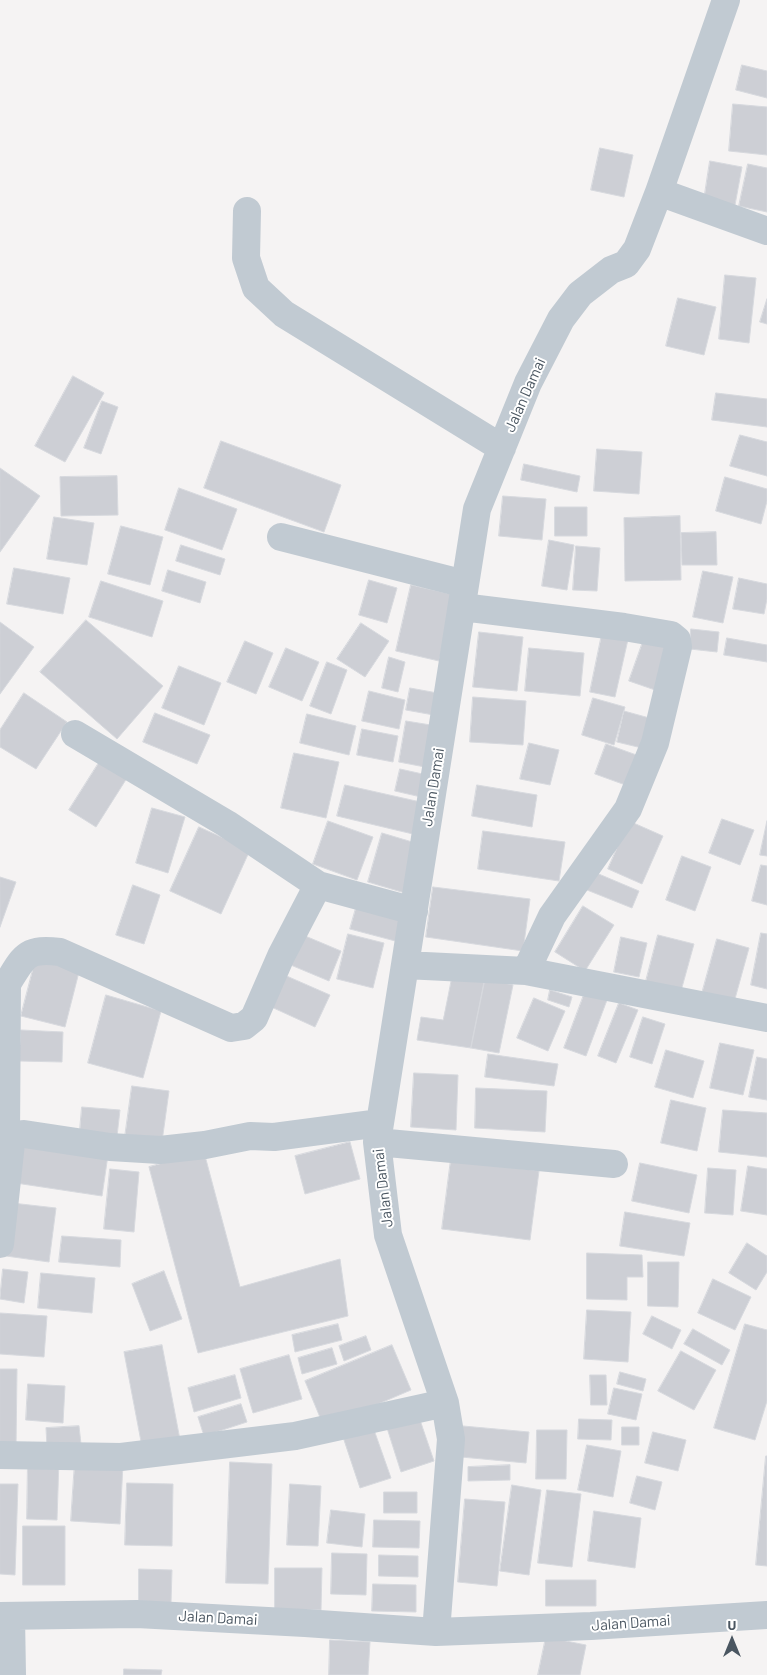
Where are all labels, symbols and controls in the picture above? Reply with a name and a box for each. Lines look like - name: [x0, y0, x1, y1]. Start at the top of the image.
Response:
- street label: Jalan Damai: [501, 355, 549, 435]
- street label: Jalan Damai: [418, 746, 448, 828]
- street label: Jalan Damai: [369, 1148, 397, 1228]
- street label: Jalan Damai: [178, 1607, 258, 1629]
- street label: Jalan Damai: [591, 1611, 671, 1635]
- north arrow: [707, 1615, 757, 1665]
- text: U: [728, 1616, 736, 1633]

